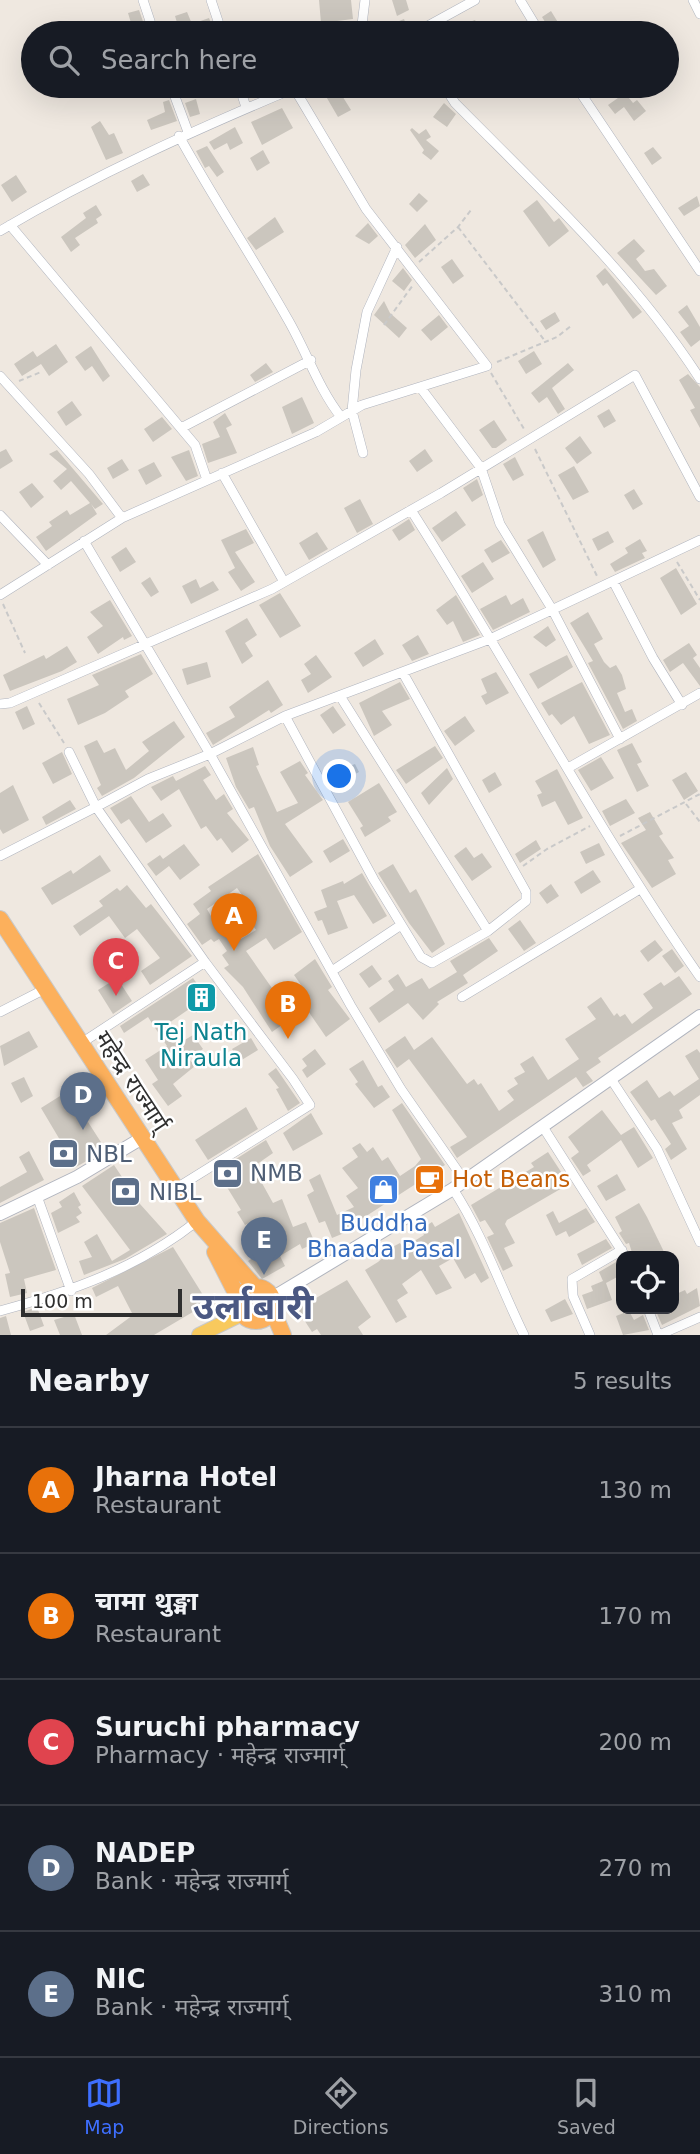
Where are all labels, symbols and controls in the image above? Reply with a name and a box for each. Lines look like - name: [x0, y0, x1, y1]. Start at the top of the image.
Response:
- search box: [21, 21, 679, 98]
- icon: search: [45, 41, 83, 79]
- text: Search here: [101, 45, 257, 75]
- your location: [322, 759, 356, 793]
- pin: A: [211, 893, 257, 951]
- pin: C: [93, 938, 139, 996]
- building icon: Tej Nath Niraula: [184, 981, 218, 1015]
- pin: B: [265, 981, 311, 1039]
- place label: Tej Nath Niraula: [154, 1019, 247, 1071]
- street label: महेन्द्र राज्मार्ग्: [89, 1026, 176, 1140]
- pin: D: [60, 1072, 106, 1130]
- bank icon: NBL: [46, 1137, 80, 1171]
- place label: NBL: [86, 1141, 132, 1167]
- bank icon: NMB: [210, 1156, 244, 1190]
- place label: NMB: [250, 1160, 303, 1186]
- cafe icon: Hot Beans: [412, 1162, 446, 1196]
- place label: Hot Beans: [452, 1166, 570, 1192]
- shop icon: Buddha Bhaada Pasal: [367, 1172, 401, 1206]
- bank icon: NIBL: [109, 1175, 143, 1209]
- place label: NIBL: [149, 1179, 202, 1205]
- place label: Buddha Bhaada Pasal: [307, 1210, 461, 1262]
- pin: E: [241, 1217, 287, 1275]
- map controls: [616, 1251, 679, 1314]
- button: locate: [616, 1251, 679, 1314]
- district label: उर्लाबारी: [193, 1285, 315, 1328]
- scale bar: [21, 1286, 182, 1318]
- text: 100 m: [32, 1290, 93, 1312]
- text: Nearby: [28, 1363, 150, 1398]
- text: 5 results: [573, 1368, 672, 1394]
- text: Jharna Hotel: [95, 1462, 277, 1492]
- text: A: [42, 1477, 60, 1503]
- text: 130 m: [598, 1477, 672, 1503]
- text: Restaurant: [95, 1492, 221, 1518]
- text: चामा थुङ्मा: [95, 1586, 198, 1616]
- text: B: [42, 1603, 60, 1629]
- text: 170 m: [598, 1603, 672, 1629]
- text: Restaurant: [95, 1621, 221, 1647]
- text: Suruchi pharmacy: [95, 1712, 360, 1742]
- text: C: [43, 1729, 59, 1755]
- text: 200 m: [598, 1729, 672, 1755]
- text: Pharmacy · महेन्द्र राज्मार्ग्: [95, 1742, 345, 1768]
- text: NADEP: [95, 1838, 195, 1868]
- text: D: [41, 1855, 61, 1881]
- text: 270 m: [598, 1855, 672, 1881]
- text: Bank · महेन्द्र राज्मार्ग्: [95, 1868, 288, 1894]
- text: NIC: [95, 1964, 146, 1994]
- text: E: [43, 1981, 59, 2007]
- text: 310 m: [598, 1981, 672, 2007]
- text: Bank · महेन्द्र राज्मार्ग्: [95, 1994, 288, 2020]
- tab: Map: [84, 2074, 124, 2138]
- tab: Directions: [293, 2074, 389, 2138]
- tab: Saved: [557, 2074, 616, 2138]

